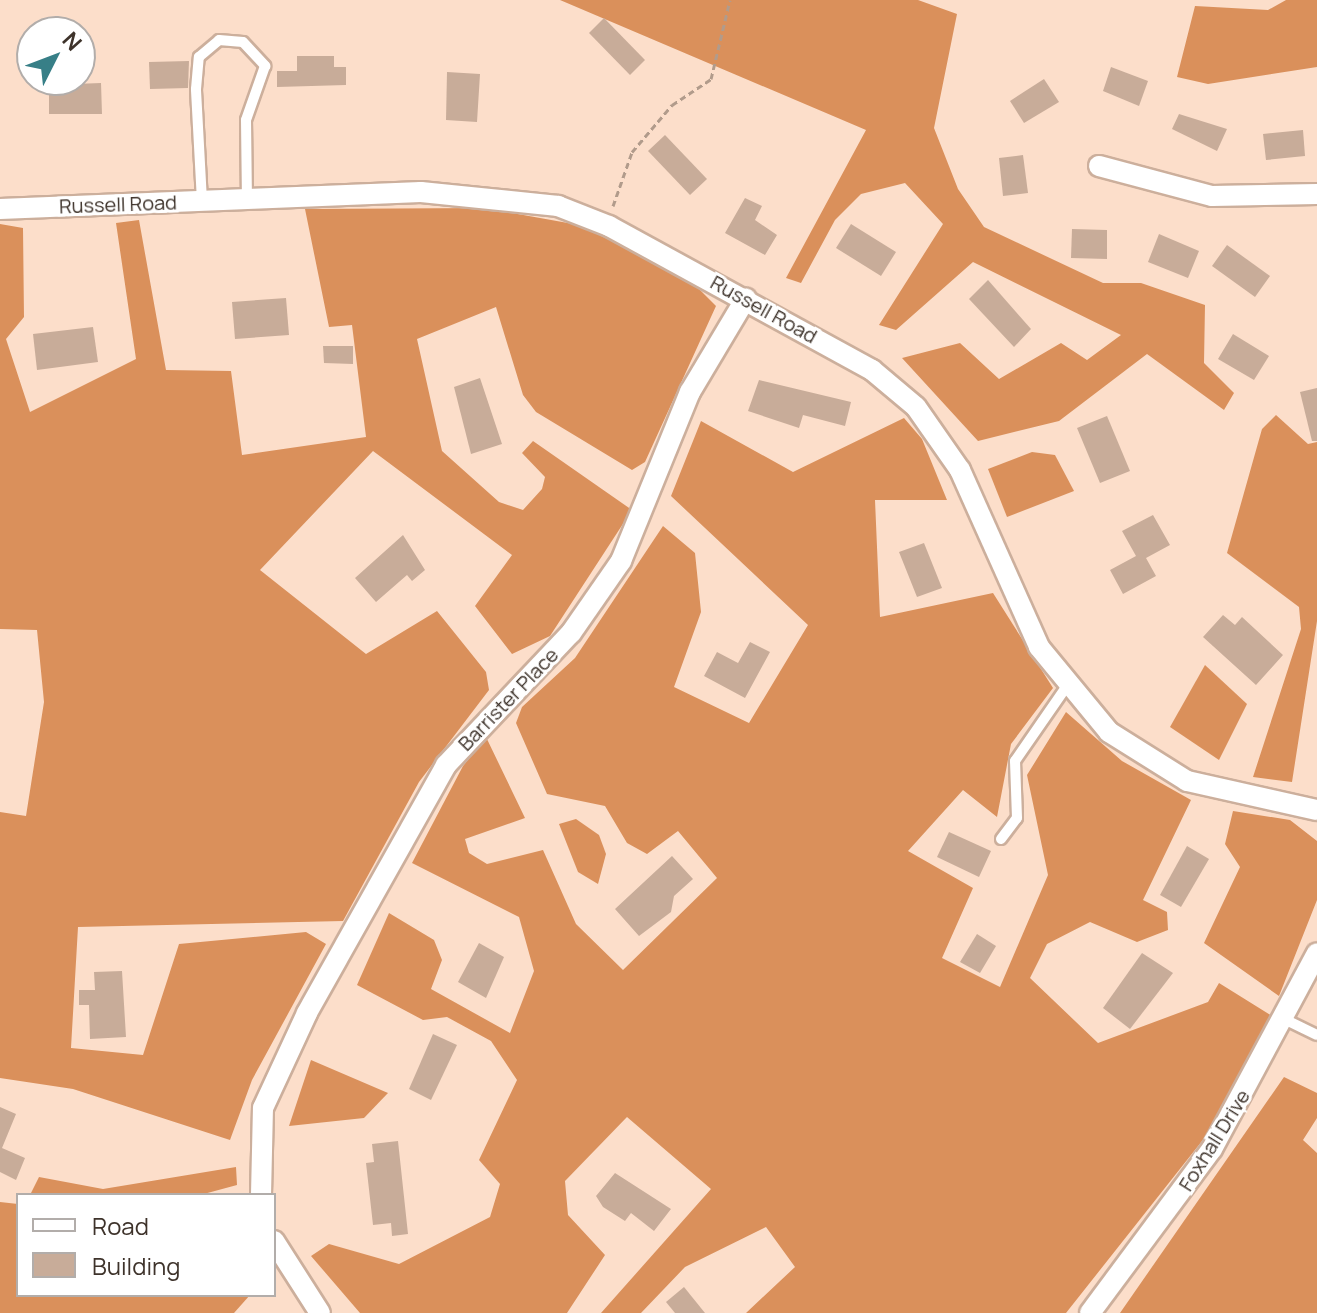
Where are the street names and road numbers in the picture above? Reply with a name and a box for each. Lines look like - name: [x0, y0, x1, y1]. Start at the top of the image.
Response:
- street label: Russell Road: [59, 190, 177, 218]
- street label: Russell Road: [707, 270, 821, 348]
- street label: Barrister Place: [453, 643, 563, 755]
- street label: Foxhall Drive: [1173, 1085, 1255, 1195]

